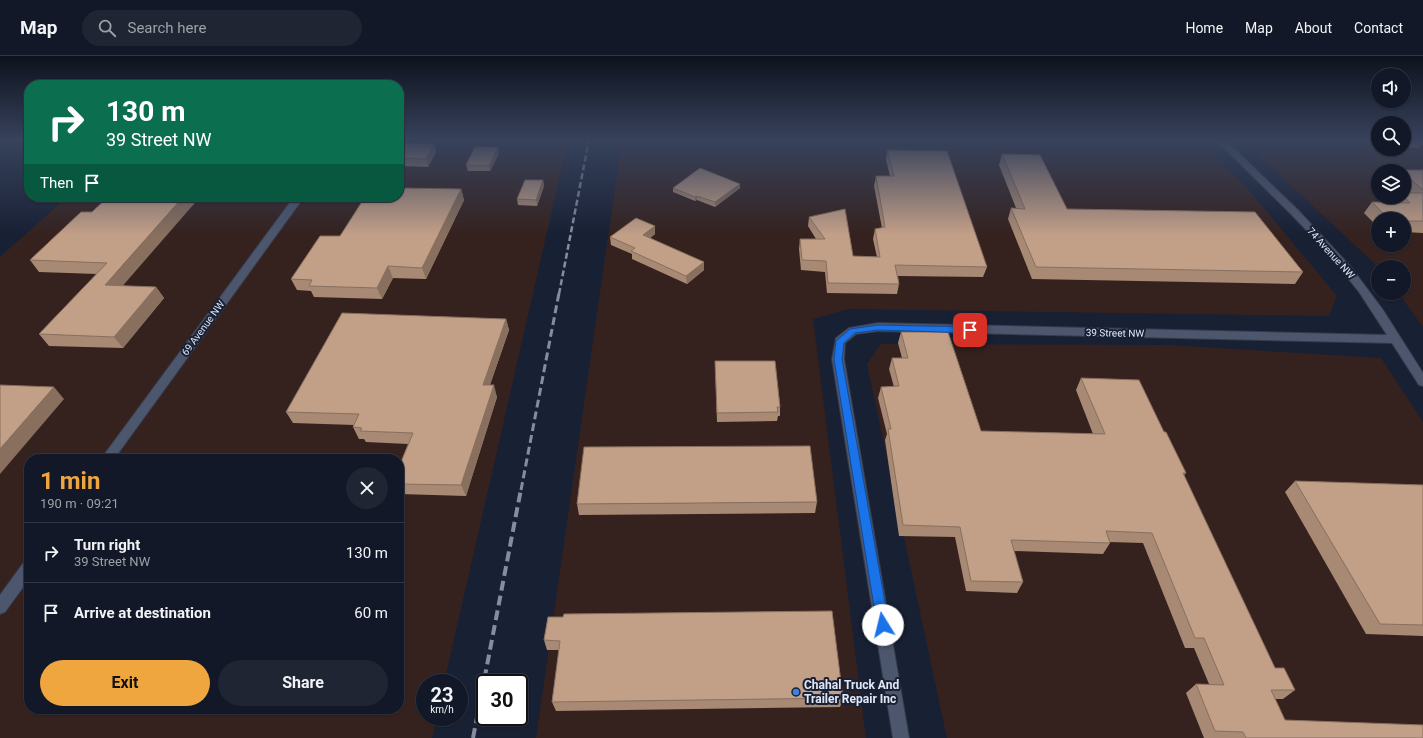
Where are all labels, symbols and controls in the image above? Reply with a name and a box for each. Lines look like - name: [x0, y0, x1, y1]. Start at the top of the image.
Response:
- search box: [82, 10, 362, 46]
- text: Map: [20, 16, 58, 39]
- icon: search: [96, 17, 118, 39]
- text: Search here: [128, 19, 206, 37]
- text: Home: [1185, 20, 1223, 36]
- text: Map: [1245, 20, 1273, 36]
- text: About: [1295, 20, 1332, 36]
- text: Contact: [1354, 20, 1403, 36]
- map controls: [1371, 68, 1411, 300]
- button: sound: [1371, 68, 1411, 108]
- text: 130 m: [106, 95, 185, 128]
- icon: right: [40, 96, 92, 148]
- button: search: [1371, 116, 1411, 156]
- text: 39 Street NW: [106, 129, 211, 150]
- button: layers: [1371, 164, 1411, 204]
- icon: arrive: [81, 172, 103, 194]
- text: Then: [40, 174, 73, 192]
- button: +: [1371, 212, 1411, 252]
- street label: 74 Avenue NW: [1305, 225, 1357, 281]
- button: −: [1371, 260, 1411, 300]
- street label: 69 Avenue NW: [179, 298, 227, 357]
- pin: [953, 313, 987, 347]
- icon: arrive: [959, 319, 981, 341]
- street label: 39 Street NW: [1086, 327, 1145, 339]
- text: 1 min: [40, 467, 100, 495]
- button: close: [346, 467, 388, 509]
- text: 190 m · 09:21: [40, 496, 119, 511]
- text: Turn right: [74, 536, 140, 554]
- icon: right: [40, 542, 62, 564]
- text: 130 m: [346, 544, 388, 562]
- text: 39 Street NW: [74, 554, 150, 569]
- icon: arrive: [40, 602, 62, 624]
- text: Arrive at destination: [74, 604, 211, 622]
- text: 60 m: [354, 604, 388, 622]
- position arrow: [862, 604, 904, 646]
- button: Exit: [40, 660, 210, 706]
- button: Share: [218, 660, 388, 706]
- speed limit sign: 30: [476, 674, 528, 726]
- place label: Chahal Truck And Trailer Repair Inc: [804, 678, 899, 706]
- text: 23: [431, 683, 453, 707]
- marker: Chahal Truck And Trailer Repair Inc: [791, 687, 801, 697]
- text: km/h: [430, 704, 454, 715]

